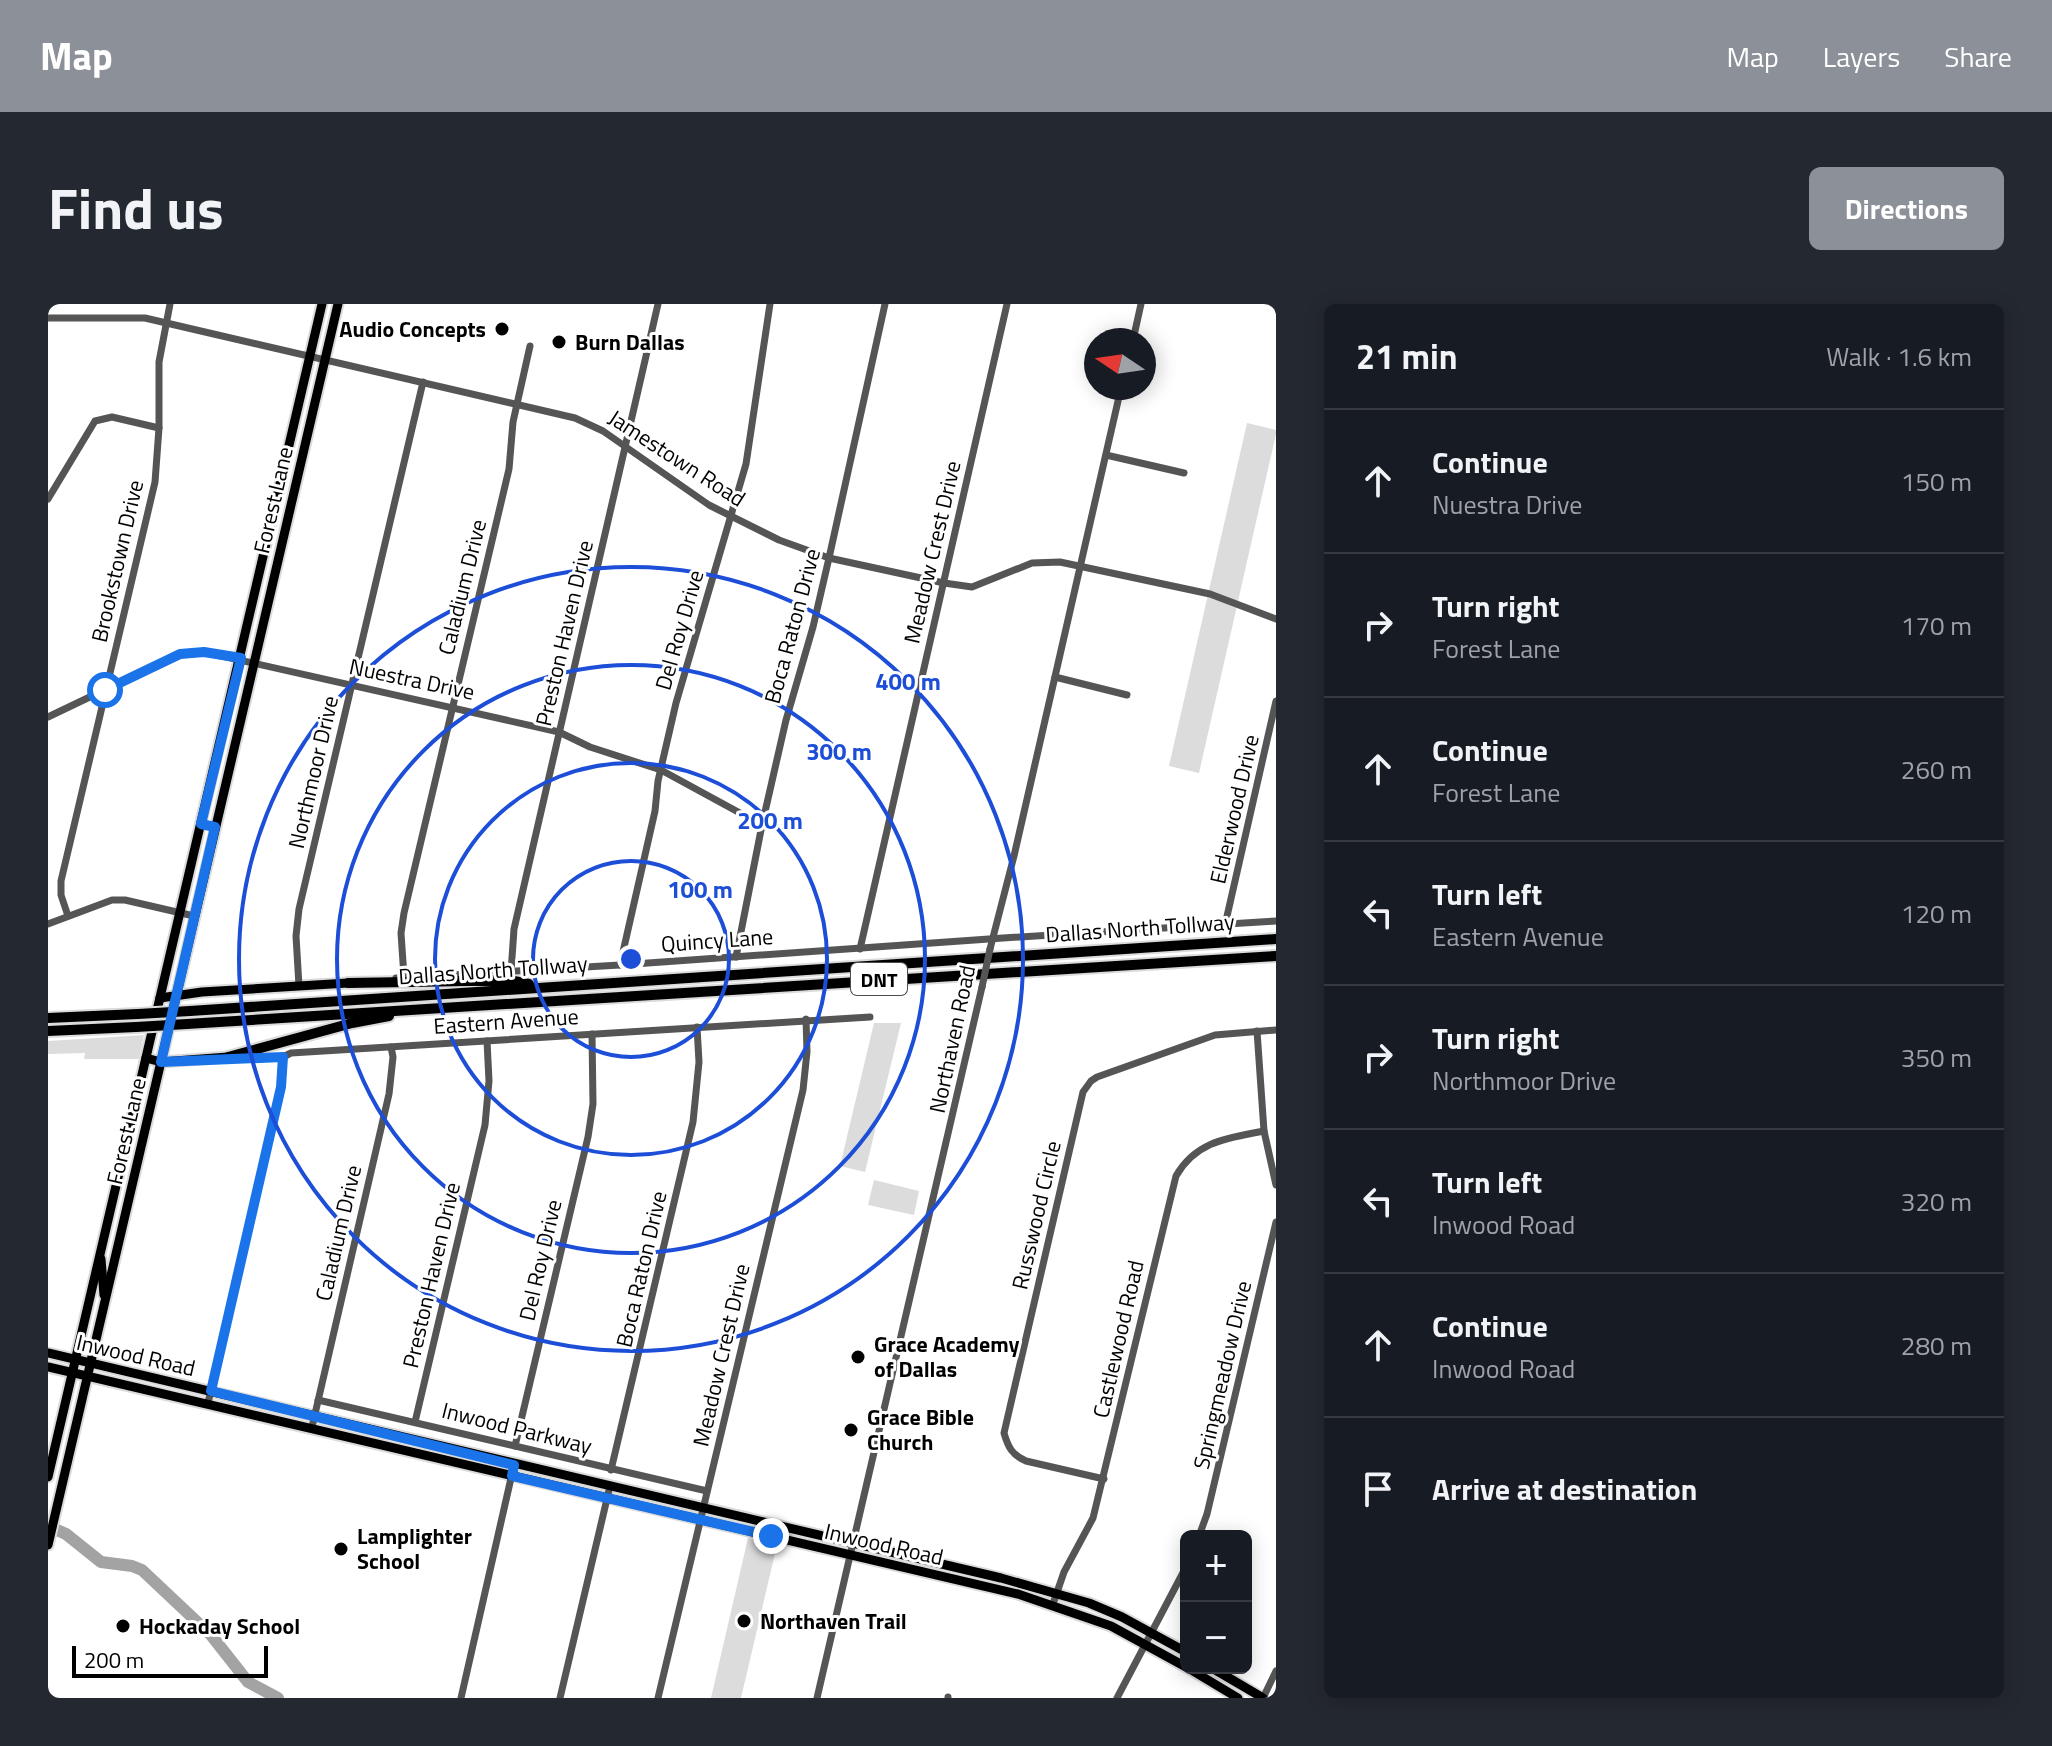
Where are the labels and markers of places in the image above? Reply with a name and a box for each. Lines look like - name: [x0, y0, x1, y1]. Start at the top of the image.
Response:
- place label: Audio Concepts: [339, 312, 486, 346]
- marker: Audio Concepts: [493, 320, 511, 338]
- place label: Burn Dallas: [575, 325, 685, 359]
- marker: Burn Dallas: [550, 333, 568, 351]
- centre of rings: [617, 945, 645, 973]
- place label: Grace Academy of Dallas: [874, 1327, 1020, 1386]
- marker: Grace Academy of Dallas: [849, 1348, 867, 1366]
- place label: Grace Bible Church: [867, 1400, 974, 1459]
- marker: Grace Bible Church: [842, 1421, 860, 1439]
- place label: Lamplighter School: [357, 1519, 472, 1578]
- marker: Lamplighter School: [332, 1540, 350, 1558]
- place label: Northaven Trail: [760, 1604, 907, 1638]
- place label: Hockaday School: [139, 1609, 300, 1643]
- marker: Northaven Trail: [735, 1612, 753, 1630]
- marker: Hockaday School: [114, 1617, 132, 1635]

